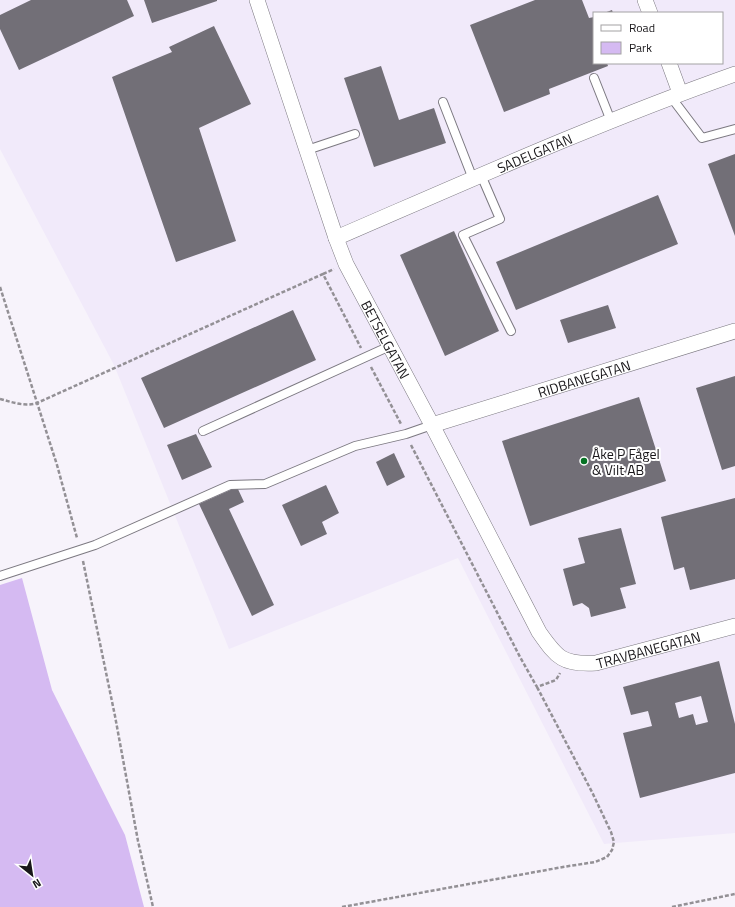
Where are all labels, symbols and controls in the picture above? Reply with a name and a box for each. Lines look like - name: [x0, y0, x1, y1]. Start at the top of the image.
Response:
- legend: [593, 12, 723, 64]
- text: Road: [629, 18, 655, 37]
- text: Park: [629, 38, 652, 57]
- street label: SADELGATAN: [493, 127, 575, 178]
- street label: BETSELGATAN: [357, 296, 416, 382]
- street label: RIDBANEGATAN: [535, 354, 633, 402]
- place label: Åke P Fågel & Vilt AB: [592, 443, 660, 480]
- marker: Åke P Fågel & Vilt AB: [579, 456, 589, 466]
- street label: TRAVBANEGATAN: [594, 625, 702, 673]
- north arrow: [12, 855, 52, 895]
- text: N: [30, 875, 44, 892]

